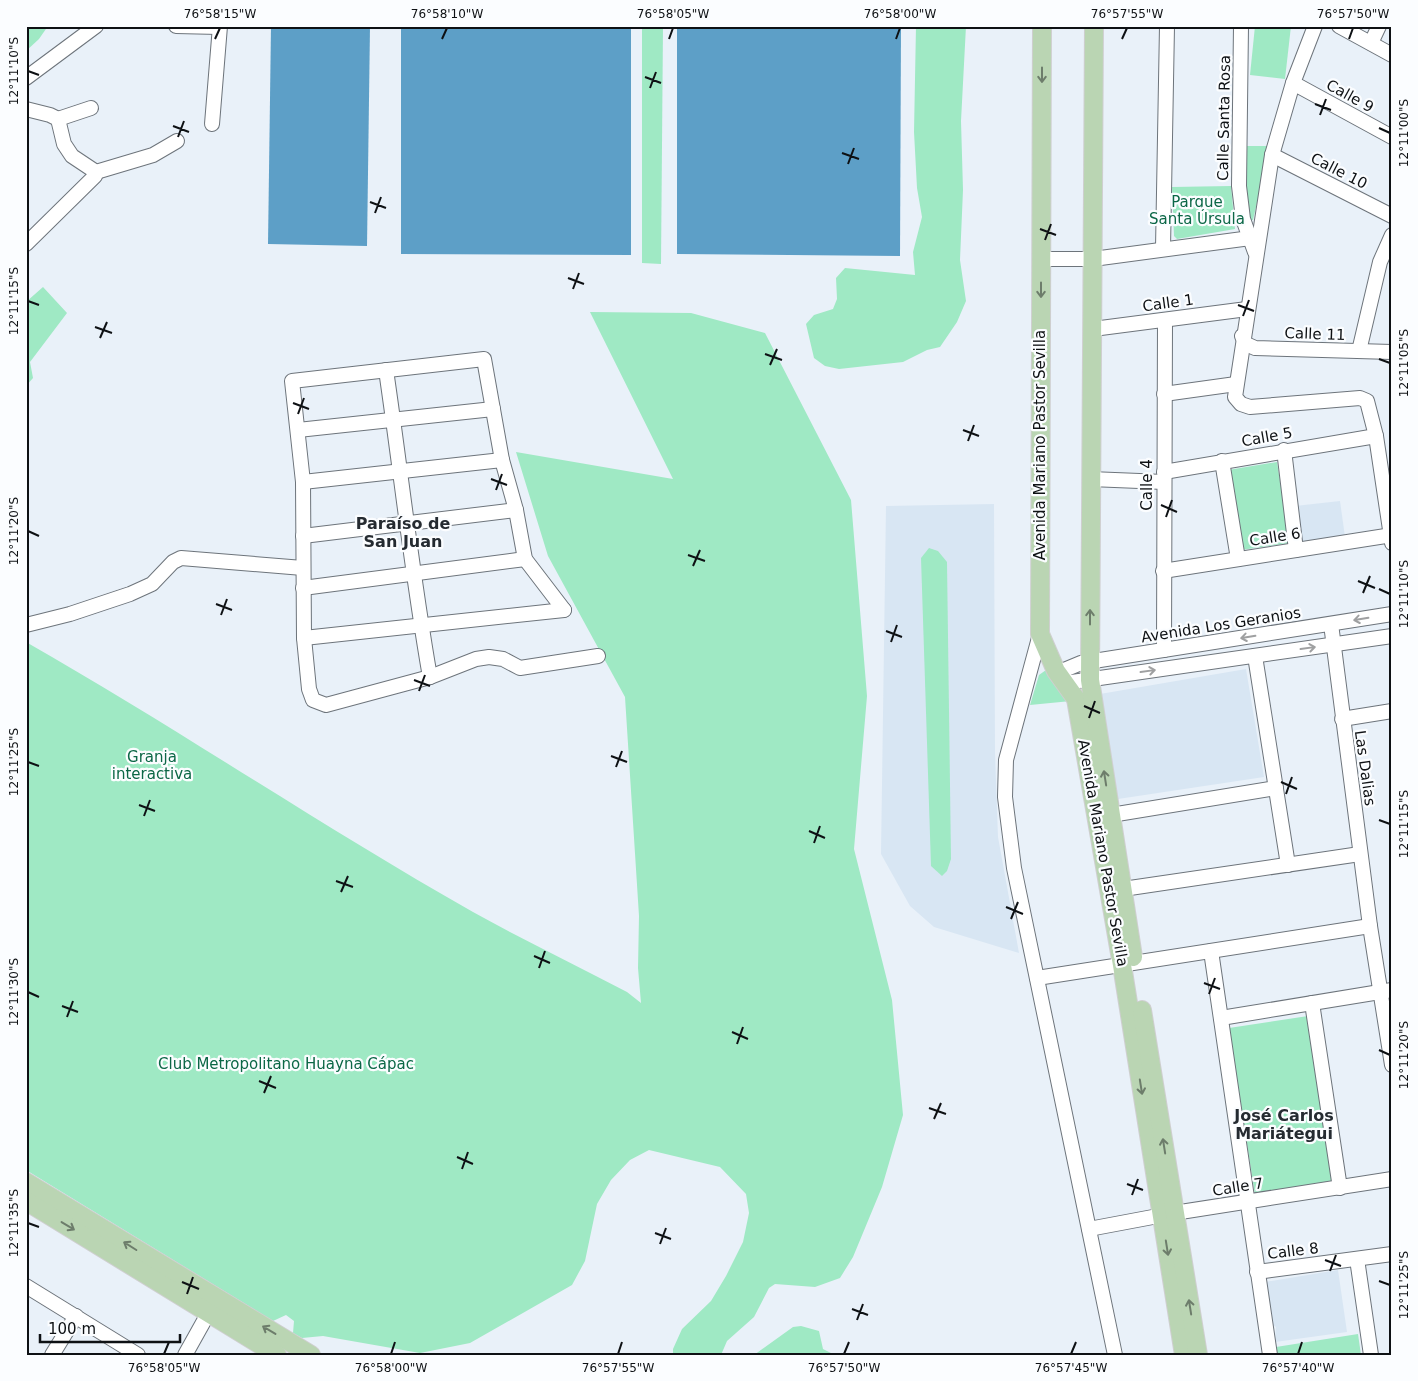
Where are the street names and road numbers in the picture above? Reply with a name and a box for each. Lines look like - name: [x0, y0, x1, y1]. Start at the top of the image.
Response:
- street label: Calle Santa Rosa: [1214, 55, 1234, 181]
- street label: Calle 9: [1323, 76, 1377, 116]
- street label: Calle 10: [1308, 149, 1370, 193]
- street label: Calle 1: [1141, 291, 1195, 315]
- street label: Calle 11: [1284, 324, 1346, 344]
- street label: Avenida Mariano Pastor Sevilla: [1031, 330, 1049, 560]
- street label: Calle 5: [1240, 424, 1294, 450]
- street label: Calle 4: [1138, 459, 1156, 511]
- street label: Calle 6: [1248, 524, 1302, 550]
- street label: Avenida Los Geranios: [1140, 603, 1302, 647]
- street label: Las Dalias: [1351, 729, 1379, 807]
- street label: Avenida Mariano Pastor Sevilla: [1074, 738, 1132, 968]
- street label: Calle 7: [1211, 1174, 1265, 1200]
- street label: Calle 8: [1266, 1239, 1320, 1263]

